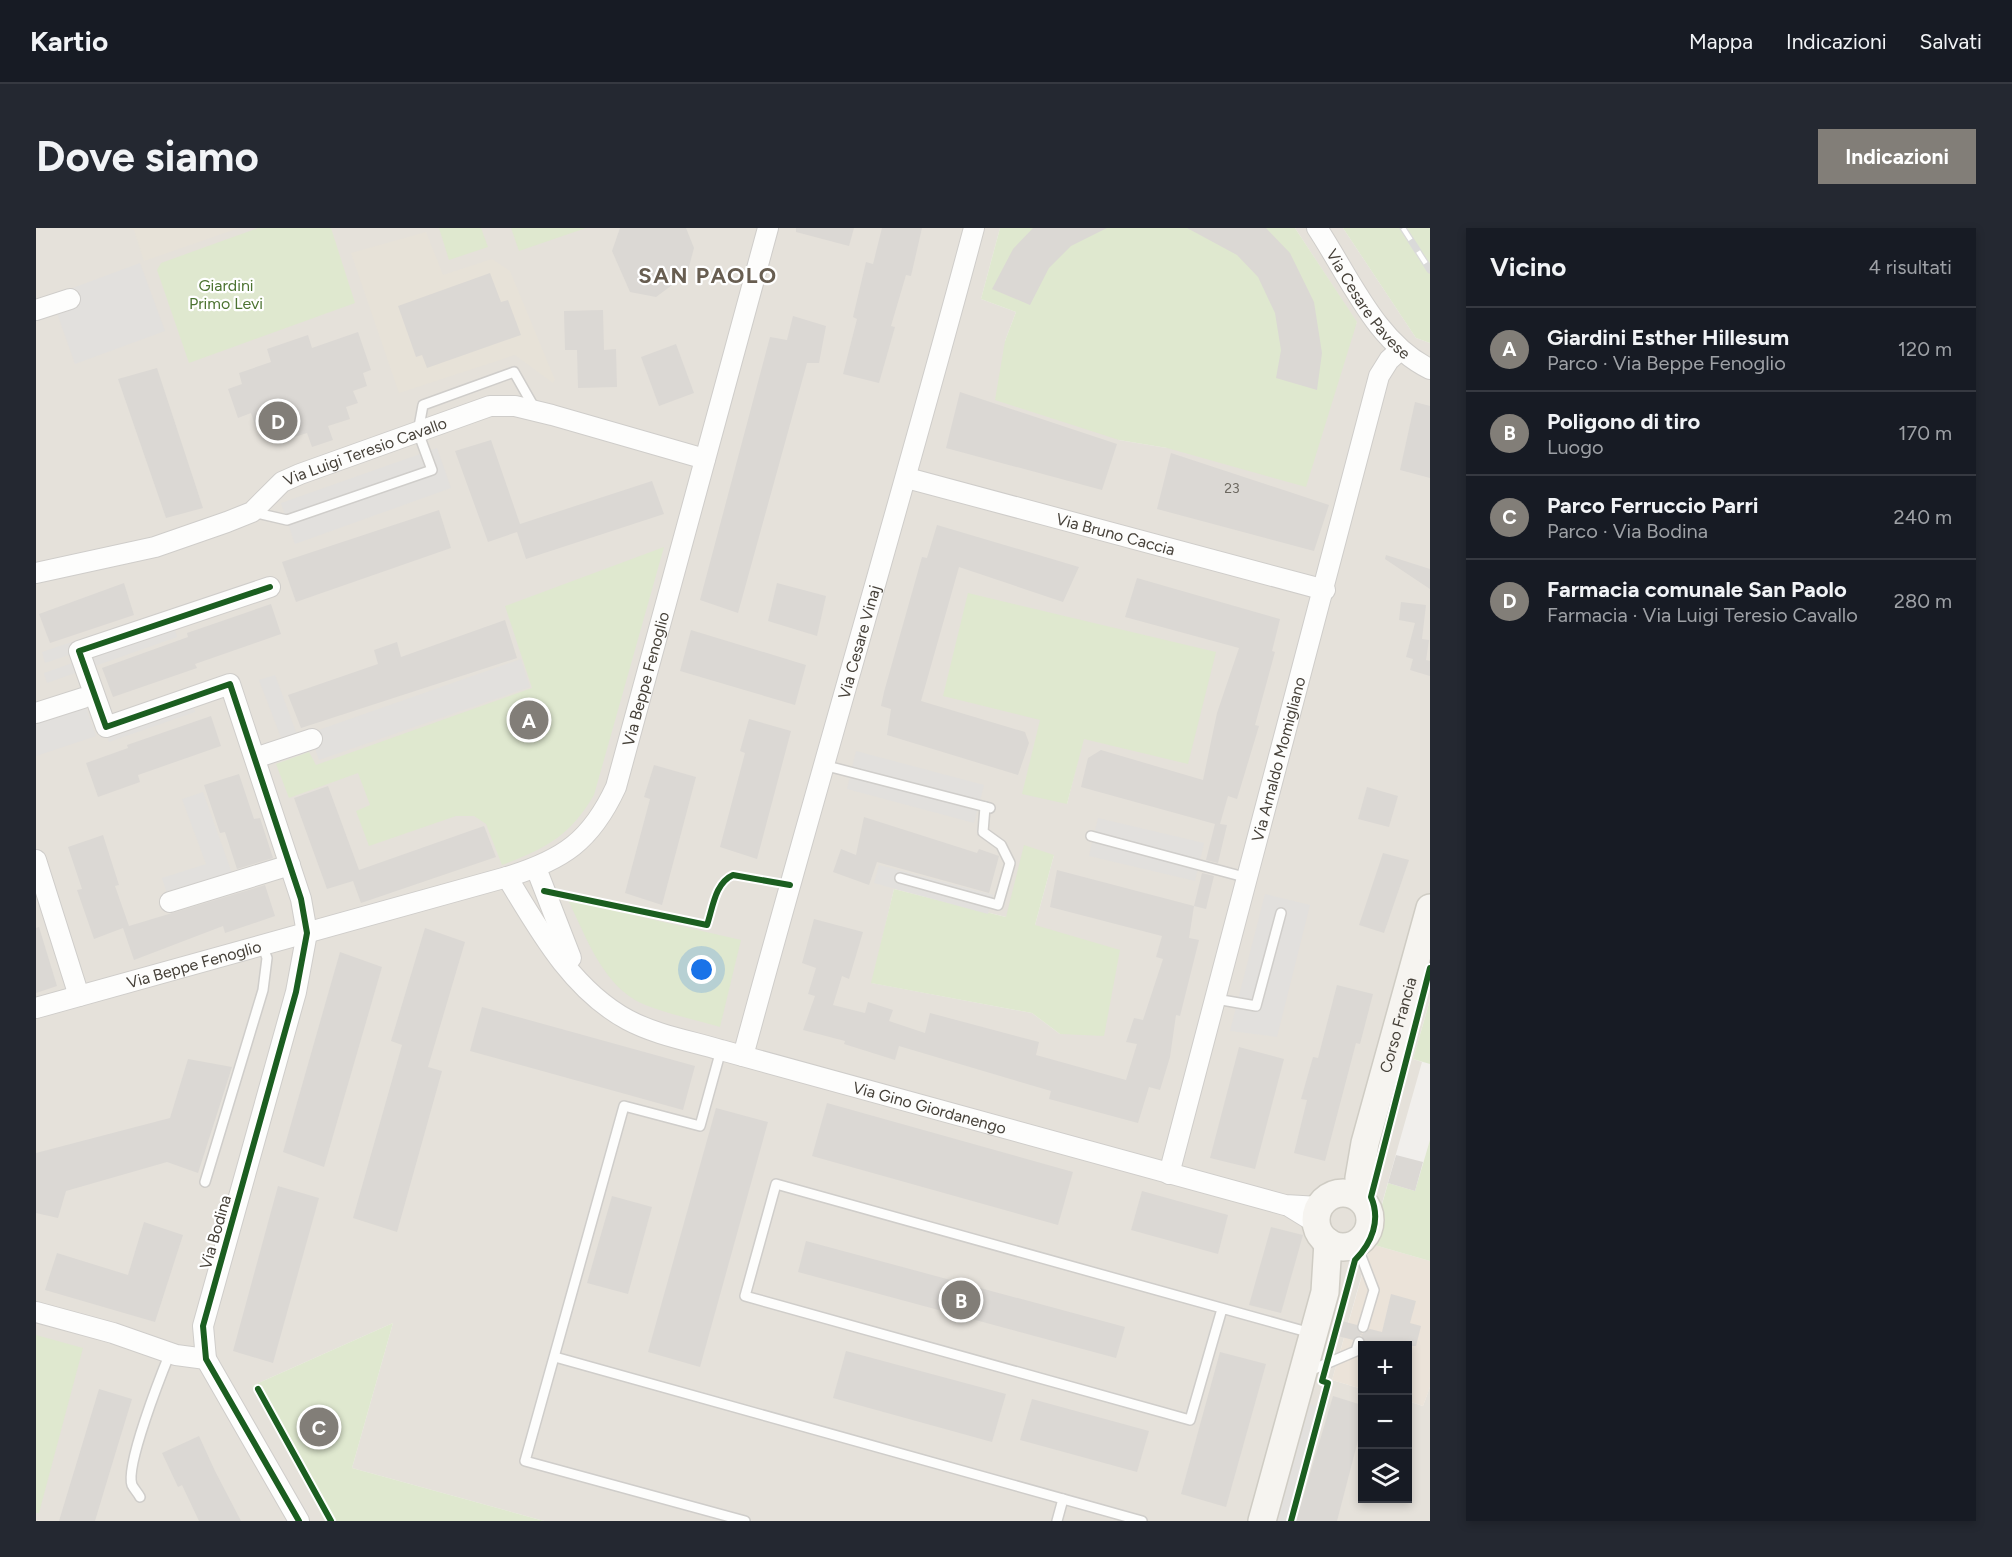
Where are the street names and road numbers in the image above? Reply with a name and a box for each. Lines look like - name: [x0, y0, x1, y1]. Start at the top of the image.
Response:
- street label: Via Cesare Pavese: [1322, 246, 1414, 363]
- street label: Via Luigi Teresio Cavallo: [281, 413, 449, 490]
- street label: Via Bruno Caccia: [1054, 509, 1177, 559]
- street label: Via Cesare Vinaj: [834, 583, 885, 701]
- street label: Via Beppe Fenoglio: [619, 610, 673, 748]
- street label: Via Arnaldo Momigliano: [1248, 675, 1309, 844]
- street label: Via Beppe Fenoglio: [125, 937, 263, 992]
- street label: Corso Francia: [1376, 975, 1420, 1075]
- street label: Via Gino Giordanengo: [851, 1078, 1008, 1138]
- street label: Via Bodina: [196, 1193, 235, 1271]

